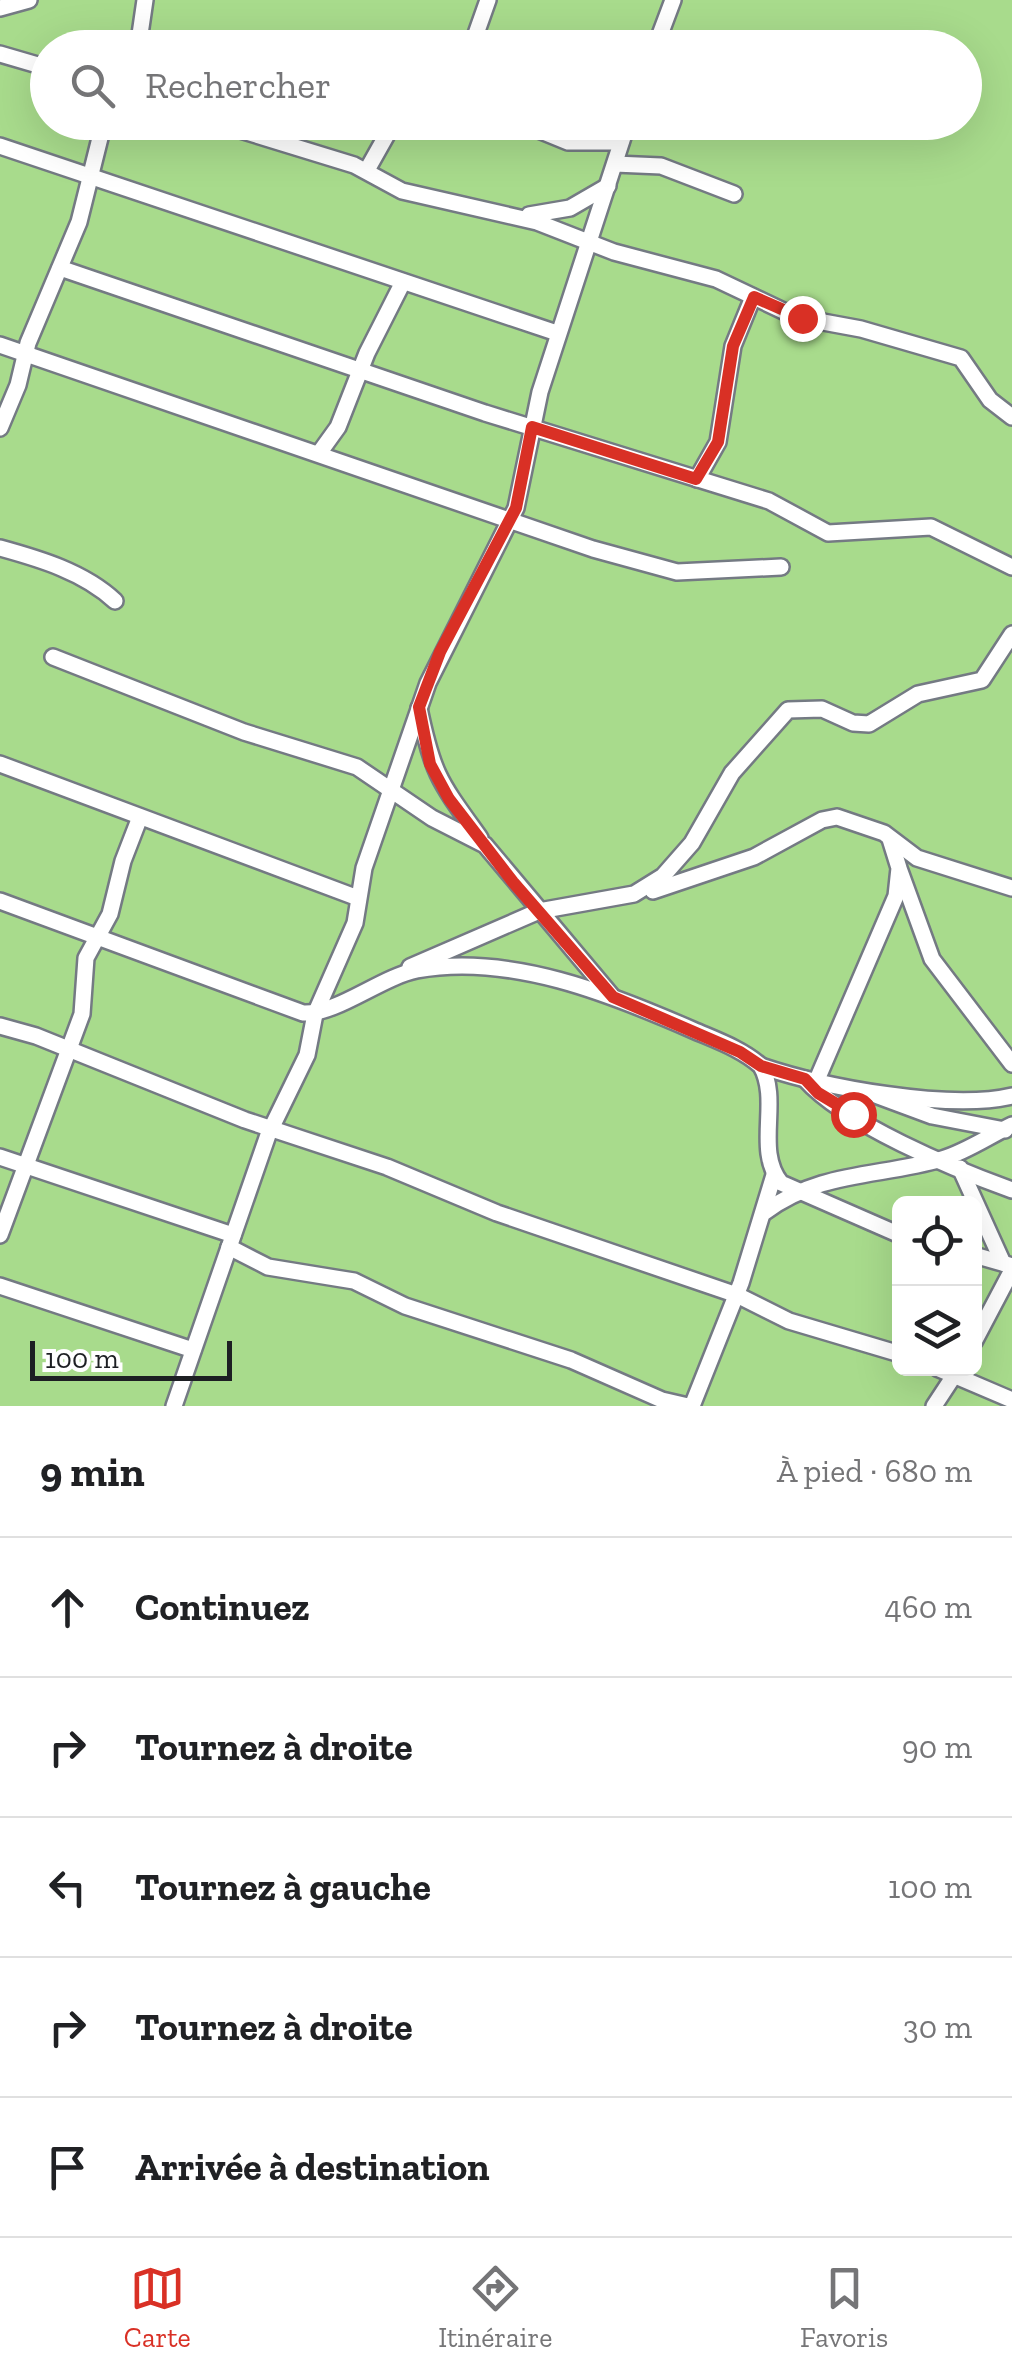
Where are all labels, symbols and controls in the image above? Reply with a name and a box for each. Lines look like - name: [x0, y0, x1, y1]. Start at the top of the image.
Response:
- search box: [30, 30, 982, 140]
- icon: search: [65, 58, 120, 113]
- text: Rechercher: [145, 62, 331, 108]
- route end: [780, 296, 826, 342]
- route start: [831, 1092, 877, 1138]
- map controls: [892, 1196, 982, 1376]
- button: locate: [892, 1196, 982, 1286]
- button: layers: [892, 1286, 982, 1376]
- scale bar: [30, 1336, 232, 1380]
- text: 100 m: [45, 1342, 119, 1375]
- text: 9 min: [40, 1446, 145, 1497]
- text: À pied · 680 m: [777, 1452, 972, 1490]
- icon: ahead: [40, 1580, 95, 1635]
- text: Continuez: [135, 1584, 310, 1630]
- text: 460 m: [884, 1588, 972, 1626]
- icon: right: [40, 1720, 95, 1775]
- text: Tournez à droite: [135, 1724, 413, 1770]
- text: 90 m: [902, 1728, 972, 1766]
- icon: left: [40, 1860, 95, 1915]
- text: Tournez à gauche: [135, 1864, 431, 1910]
- text: 100 m: [888, 1868, 972, 1906]
- icon: right: [40, 2000, 95, 2055]
- text: Tournez à droite: [135, 2004, 413, 2050]
- text: 30 m: [903, 2008, 972, 2046]
- icon: arrive: [40, 2140, 95, 2195]
- text: Arrivée à destination: [135, 2144, 490, 2190]
- tab: Carte: [124, 2261, 191, 2354]
- tab: Itinéraire: [438, 2261, 552, 2354]
- tab: Favoris: [800, 2261, 888, 2354]

